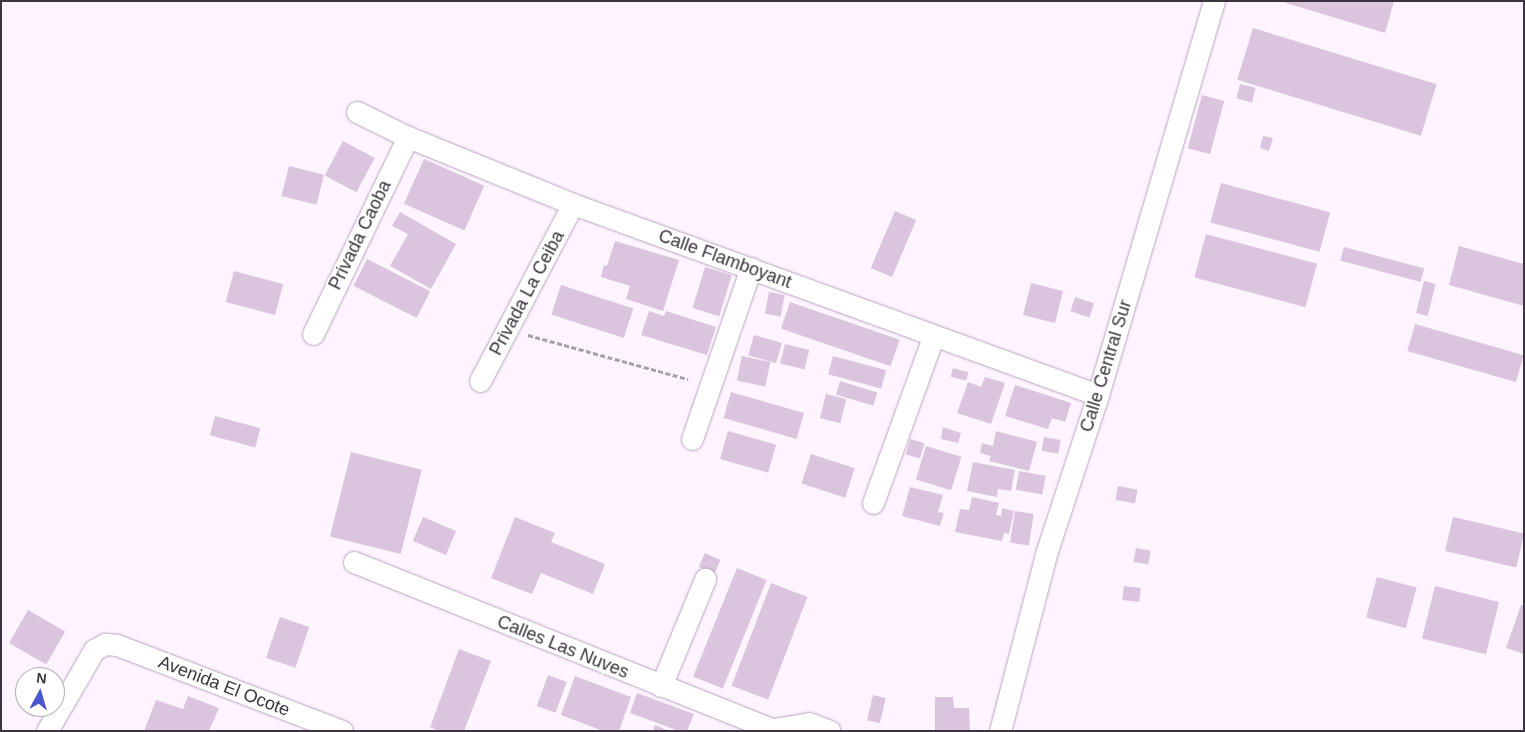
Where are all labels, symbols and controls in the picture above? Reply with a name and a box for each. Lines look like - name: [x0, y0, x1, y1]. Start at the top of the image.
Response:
- street label: Privada Caoba: [324, 177, 396, 293]
- street label: Calle Flamboyant: [655, 225, 795, 293]
- street label: Privada La Ceiba: [485, 227, 569, 359]
- street label: Calle Central Sur: [1076, 297, 1136, 435]
- street label: Calles Las Nuves: [494, 611, 632, 683]
- street label: Avenida El Ocote: [155, 651, 293, 721]
- north arrow: [15, 667, 65, 717]
- text: N: [36, 670, 47, 687]

